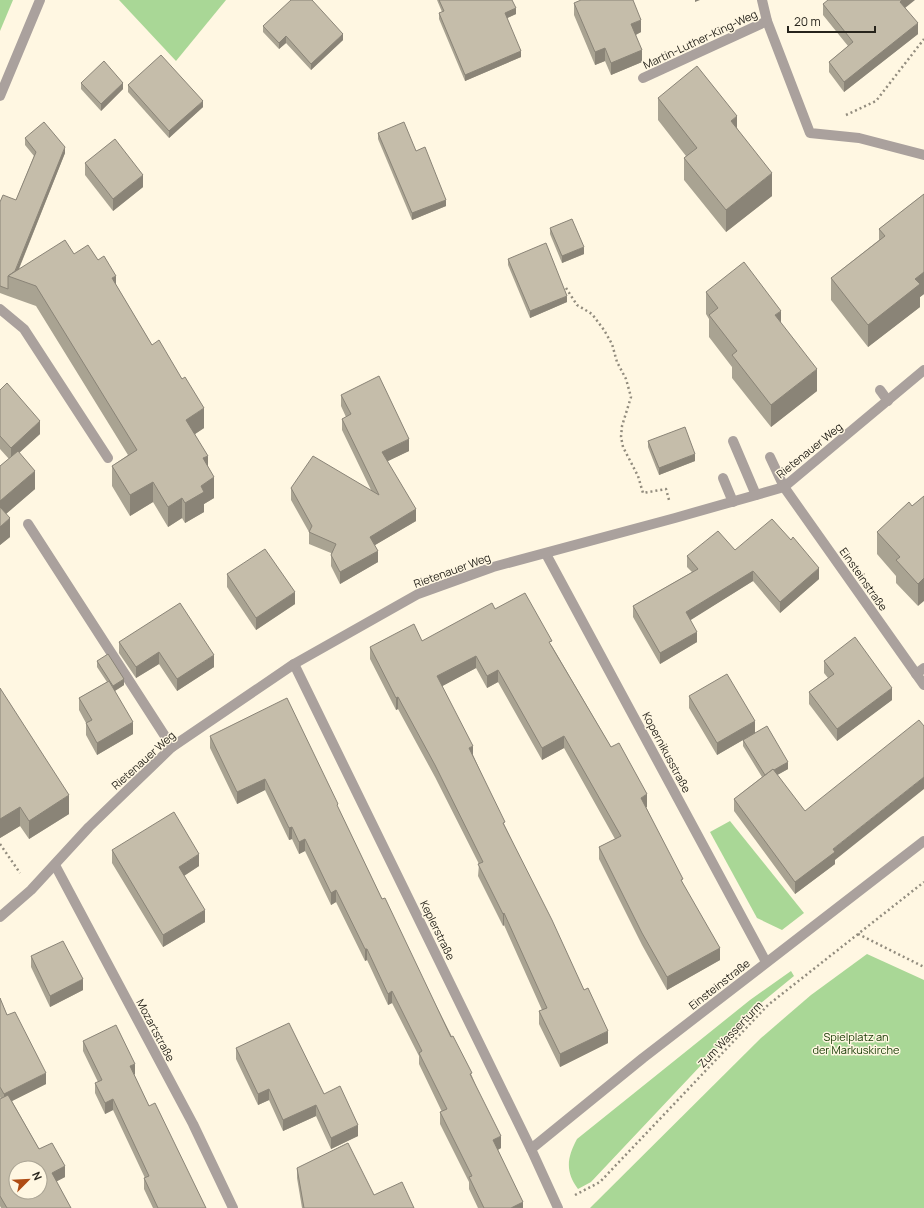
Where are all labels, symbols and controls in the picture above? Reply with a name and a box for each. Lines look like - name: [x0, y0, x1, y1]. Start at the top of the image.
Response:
- street label: Martin-Luther-King-Weg: [640, 6, 760, 72]
- scale bar: [788, 8, 875, 34]
- text: 20 m: [794, 13, 821, 30]
- street label: Rietenauer Weg: [773, 419, 845, 481]
- street label: Einsteinstraße: [837, 544, 892, 614]
- street label: Rietenauer Weg: [412, 549, 492, 591]
- street label: Kopernikusstraße: [639, 709, 695, 796]
- street label: Rietenauer Weg: [108, 727, 178, 793]
- street label: Keplerstraße: [417, 898, 459, 963]
- street label: Einsteinstraße: [685, 955, 753, 1013]
- street label: Mozartstraße: [133, 996, 179, 1064]
- street label: Zum Wasserturm: [694, 998, 766, 1070]
- park label: Spielplatz an der Markuskirche: [812, 1029, 900, 1057]
- north arrow: [8, 1160, 48, 1200]
- text: N: [29, 1169, 46, 1182]

